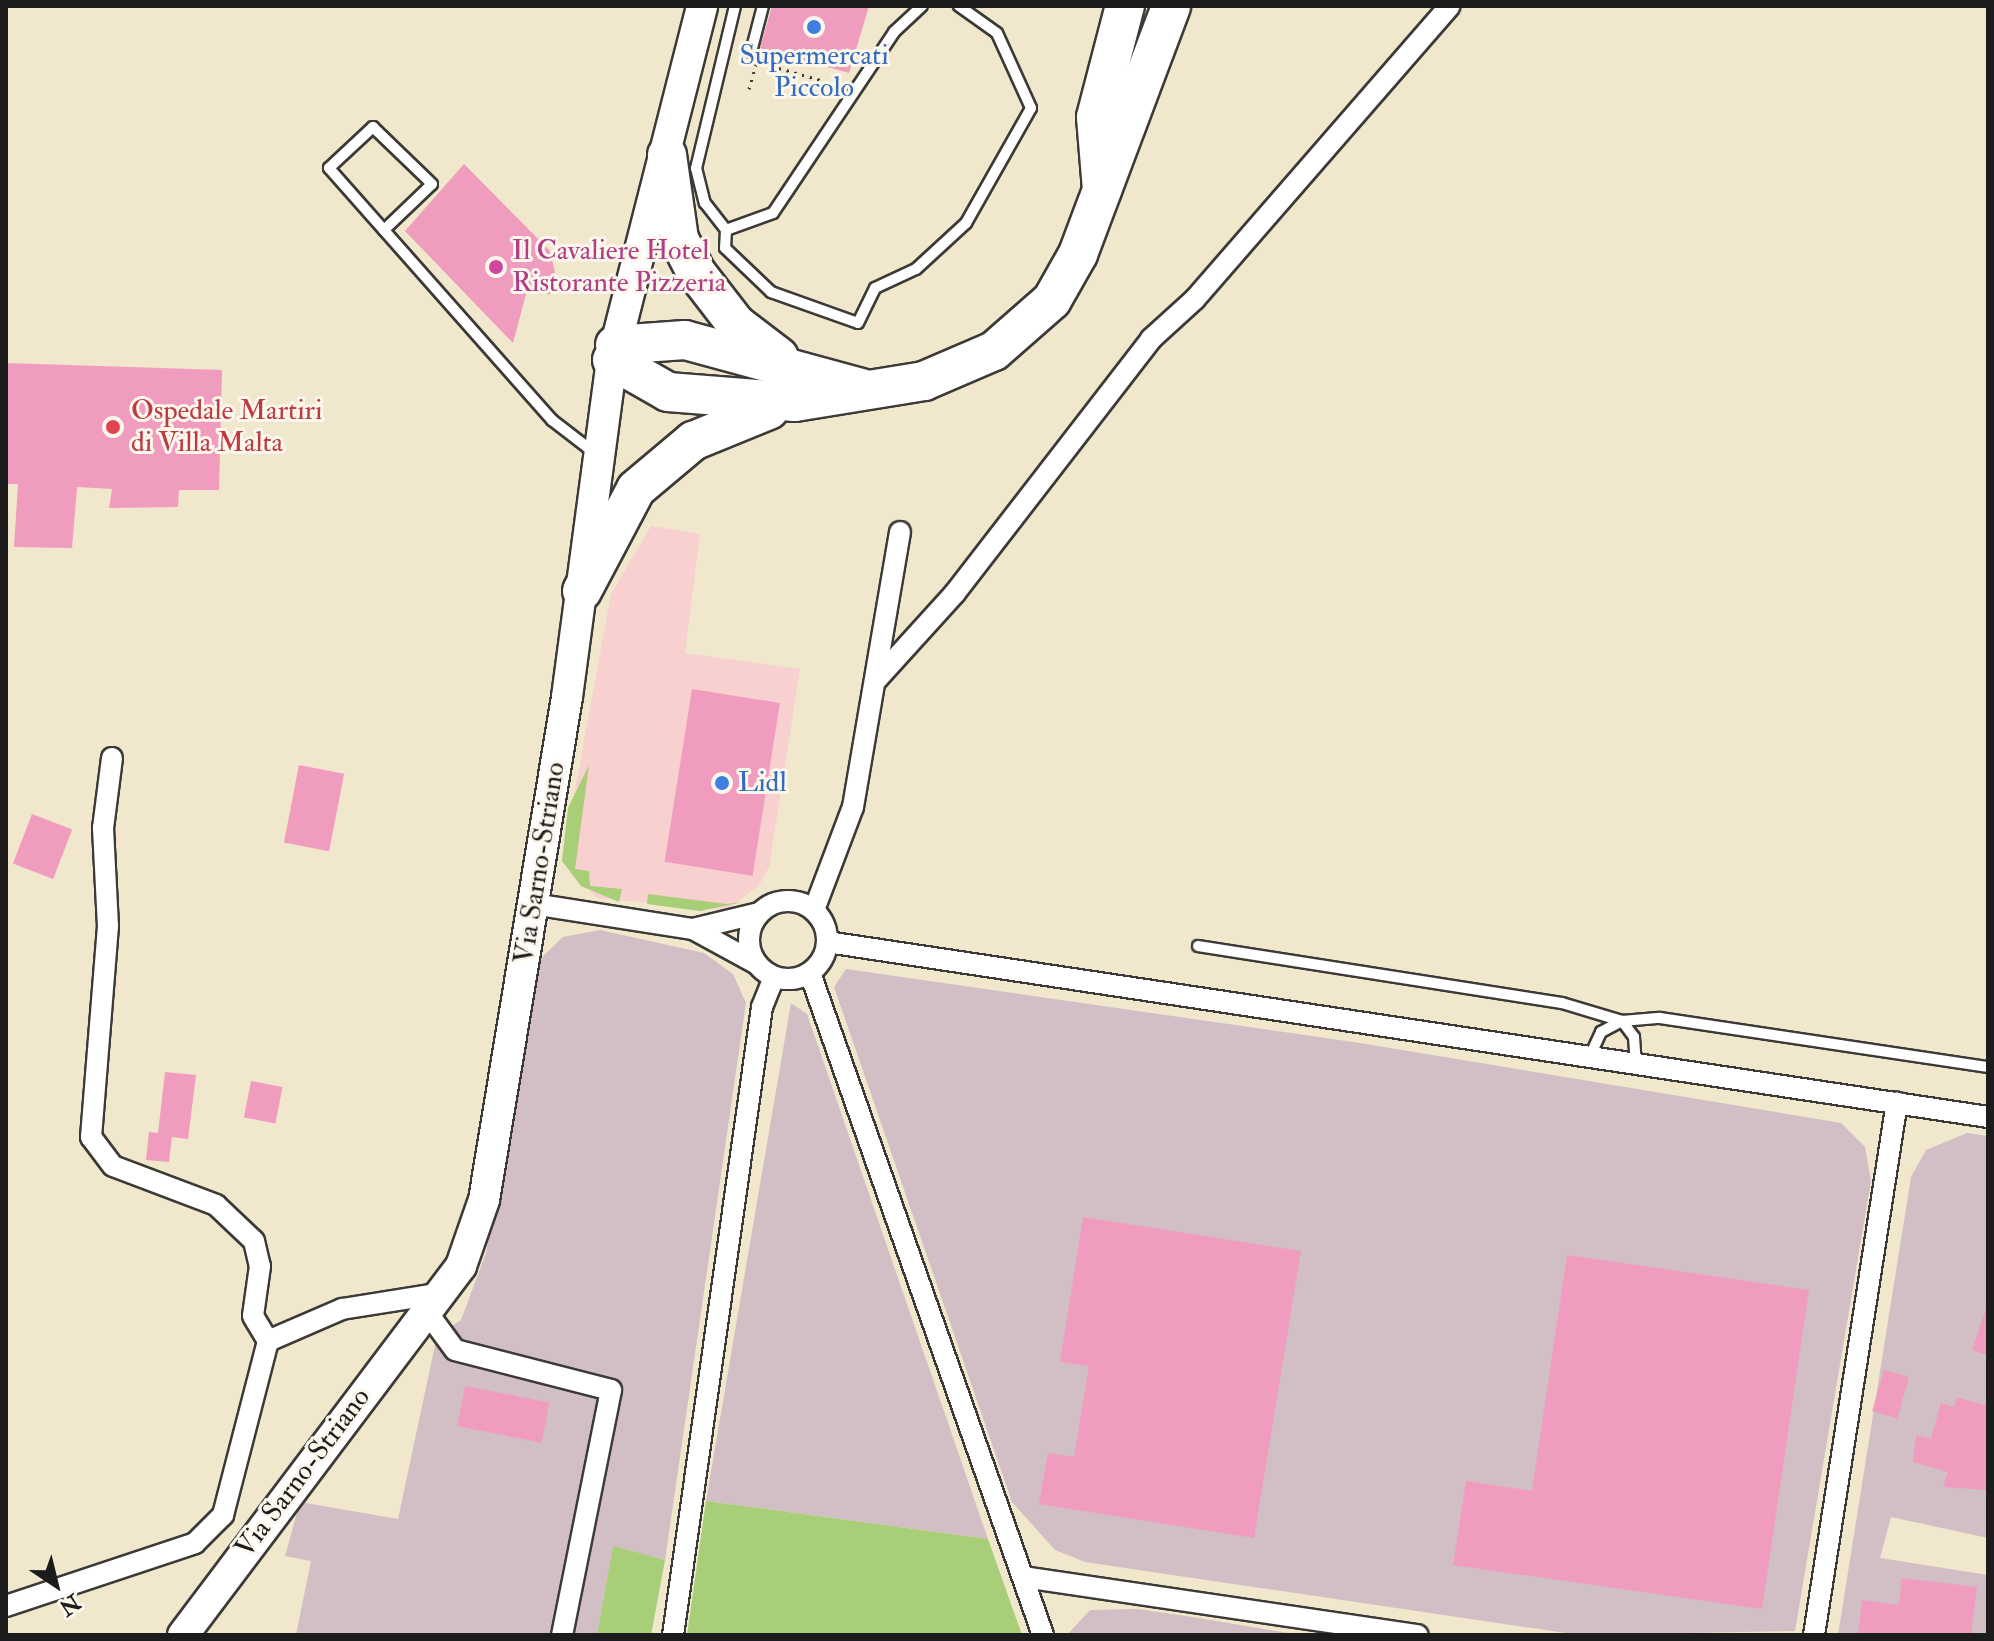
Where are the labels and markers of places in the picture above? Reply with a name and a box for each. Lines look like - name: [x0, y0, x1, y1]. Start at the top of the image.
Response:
- marker: Supermercati Piccolo: [805, 18, 823, 36]
- place label: Supermercati Piccolo: [739, 39, 889, 105]
- place label: Il Cavaliere Hotel Ristorante Pizzeria: [512, 234, 726, 300]
- marker: Il Cavaliere Hotel Ristorante Pizzeria: [487, 258, 505, 276]
- place label: Ospedale Martiri di Villa Malta: [131, 394, 322, 460]
- marker: Ospedale Martiri di Villa Malta: [102, 416, 124, 438]
- place label: Lidl: [738, 766, 787, 800]
- marker: Lidl: [713, 774, 731, 792]

